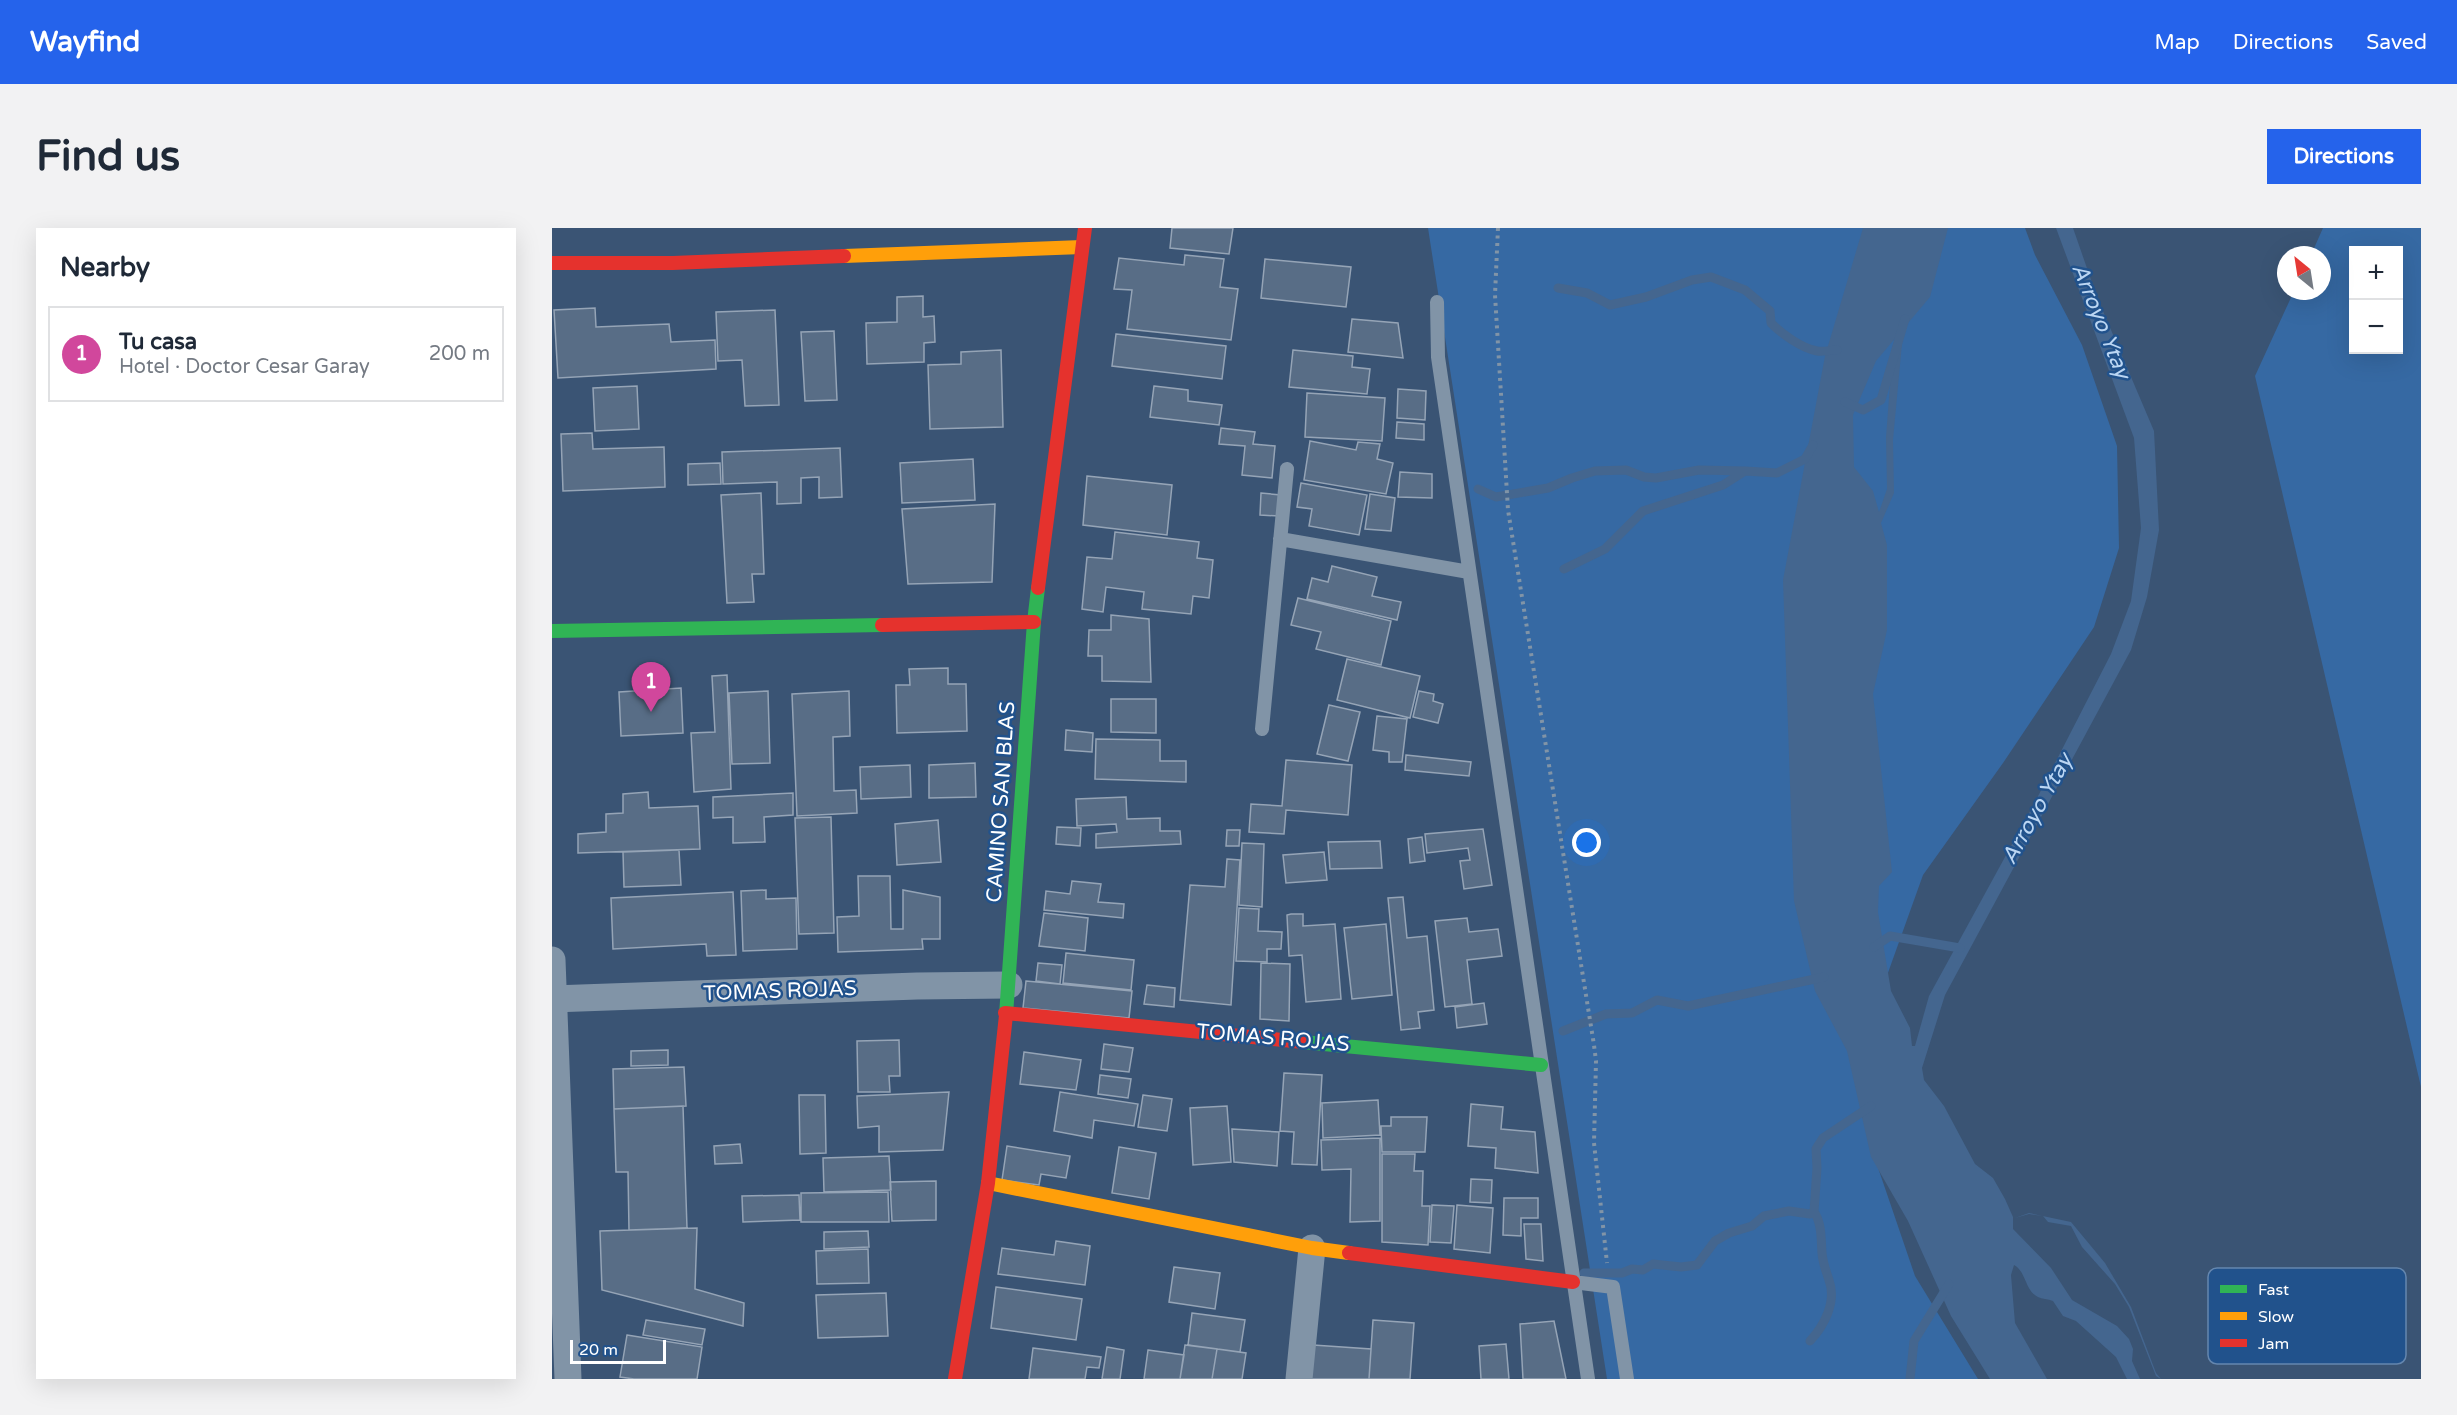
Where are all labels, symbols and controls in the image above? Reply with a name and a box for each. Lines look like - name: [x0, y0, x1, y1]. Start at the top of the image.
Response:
- text: Wayfind: [30, 25, 140, 59]
- text: Map: [2154, 30, 2200, 55]
- text: Directions: [2233, 30, 2333, 55]
- text: Saved: [2366, 30, 2427, 55]
- button: Directions: [2267, 129, 2421, 184]
- text: Find us: [36, 131, 180, 182]
- north arrow: [2277, 246, 2331, 300]
- map controls: [2349, 246, 2403, 354]
- button: +: [2349, 246, 2403, 300]
- text: Nearby: [60, 252, 150, 283]
- water label: Arroyo Ytay: [2066, 260, 2137, 384]
- button: −: [2349, 300, 2403, 354]
- text: Tu casa: [119, 329, 197, 355]
- text: 1: [75, 342, 88, 366]
- text: 200 m: [429, 342, 490, 366]
- text: Hotel · Doctor Cesar Garay: [119, 355, 370, 379]
- pin: 1: [632, 662, 670, 712]
- street label: CAMINO SAN BLAS: [981, 700, 1021, 903]
- water label: Arroyo Ytay: [1996, 747, 2079, 869]
- your location: [1572, 828, 1601, 857]
- street label: TOMAS ROJAS: [703, 976, 857, 1006]
- street label: TOMAS ROJAS: [1195, 1019, 1351, 1057]
- legend: [2208, 1268, 2406, 1364]
- text: Fast: [2258, 1280, 2289, 1300]
- text: Slow: [2258, 1307, 2294, 1327]
- text: Jam: [2258, 1334, 2289, 1354]
- scale bar: [570, 1337, 666, 1364]
- text: 20 m: [579, 1340, 618, 1360]

